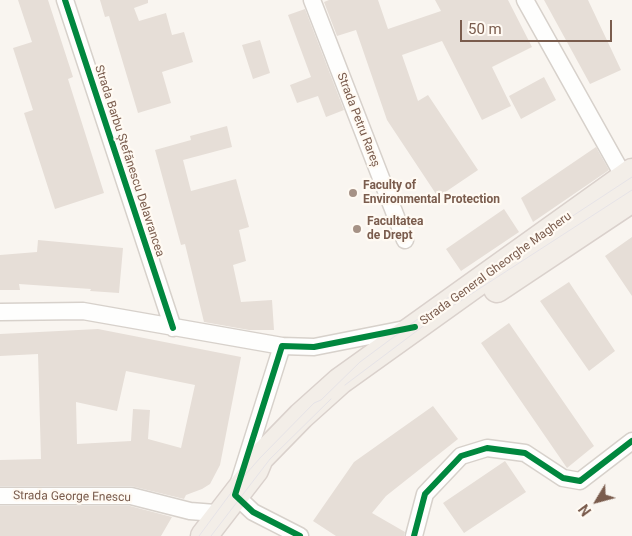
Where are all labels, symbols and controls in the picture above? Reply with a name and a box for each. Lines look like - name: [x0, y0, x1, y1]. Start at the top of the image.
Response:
- scale bar: [462, 10, 614, 42]
- text: 50 m: [468, 20, 502, 38]
- street label: Strada Barbu Ștefănescu Delavrancea: [91, 63, 167, 259]
- street label: Strada Petru Rareș: [333, 71, 383, 169]
- place label: Faculty of Environmental Protection: [363, 179, 500, 207]
- marker: Faculty of Environmental Protection: [347, 187, 359, 199]
- street label: Strada General Gheorghe Magheru: [418, 209, 574, 329]
- place label: Facultatea de Drept: [367, 215, 423, 243]
- marker: Facultatea de Drept: [351, 223, 363, 235]
- north arrow: [572, 476, 622, 526]
- street label: Strada George Enescu: [13, 489, 131, 505]
- text: N: [576, 501, 594, 519]

